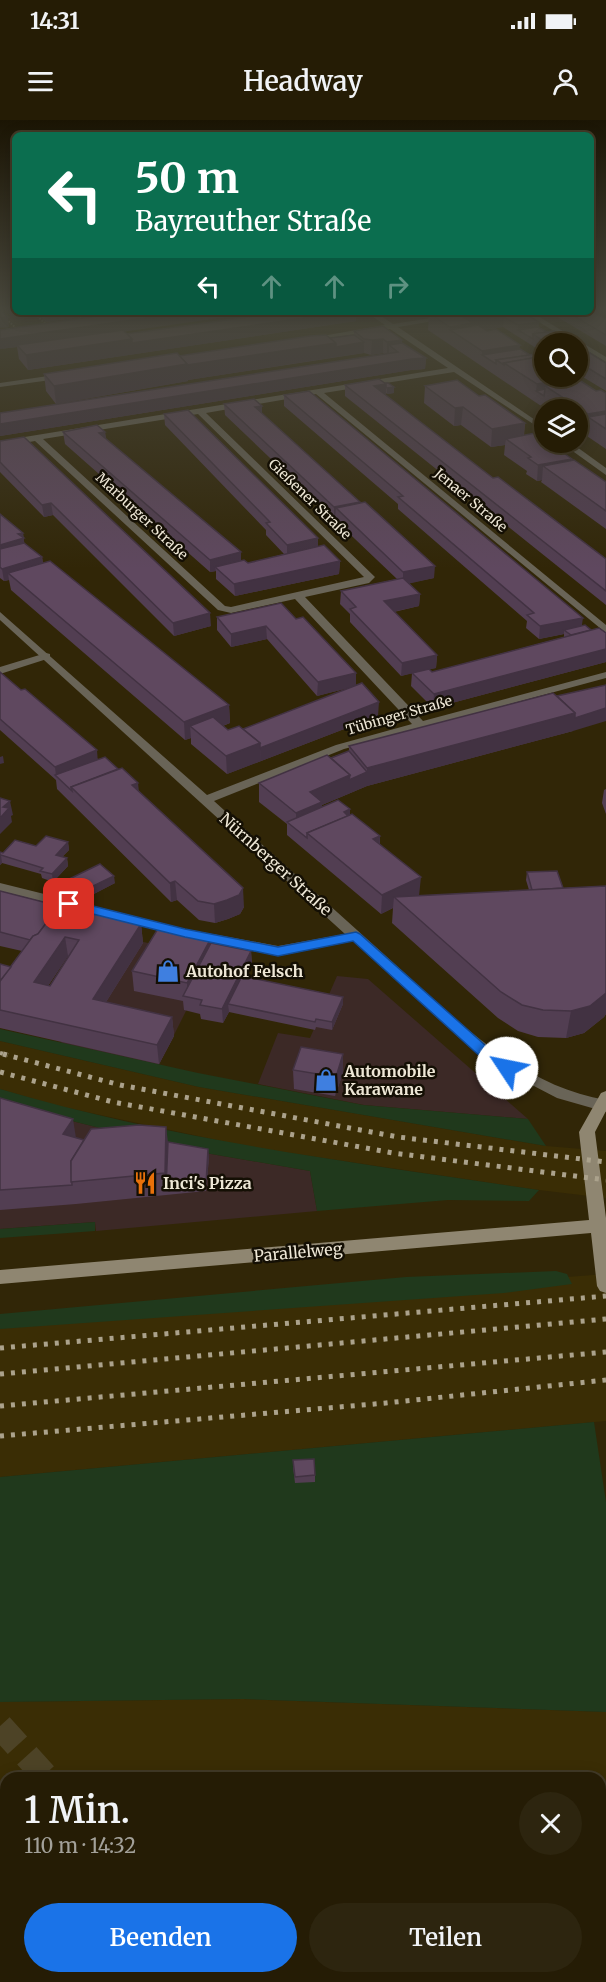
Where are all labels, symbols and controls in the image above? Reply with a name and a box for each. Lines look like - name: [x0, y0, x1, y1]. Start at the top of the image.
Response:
- text: 14:31: [30, 7, 80, 35]
- text: Headway: [243, 64, 363, 98]
- icon: menu: [24, 65, 57, 98]
- icon: person: [549, 65, 582, 98]
- text: 50 m: [135, 152, 239, 204]
- icon: left: [36, 156, 114, 234]
- text: Bayreuther Straße: [135, 204, 371, 238]
- icon: left: [192, 270, 225, 303]
- icon: ahead: [255, 270, 288, 303]
- icon: ahead: [318, 270, 351, 303]
- icon: right: [381, 270, 414, 303]
- map controls: [534, 333, 588, 453]
- button: search: [534, 333, 588, 387]
- button: layers: [534, 399, 588, 453]
- street label: Gießener Straße: [265, 455, 355, 543]
- street label: Jenaer Straße: [430, 464, 511, 536]
- street label: Marburger Straße: [92, 469, 192, 563]
- street label: Tübinger Straße: [344, 691, 454, 739]
- street label: Nürnberger Straße: [216, 808, 336, 920]
- pin: [43, 878, 94, 929]
- icon: arrive: [52, 887, 85, 920]
- shop icon: Autohof Felsch: [155, 958, 181, 984]
- place label: Autohof Felsch: [185, 961, 303, 981]
- position arrow: [475, 1036, 539, 1100]
- place label: Automobile Karawane: [343, 1061, 436, 1099]
- shop icon: Automobile Karawane: [313, 1067, 339, 1093]
- restaurant icon: Inci's Pizza: [132, 1170, 158, 1196]
- place label: Inci's Pizza: [163, 1173, 252, 1193]
- street label: Parallelweg: [253, 1238, 343, 1266]
- text: 1 Min.: [24, 1788, 130, 1833]
- button: close: [519, 1792, 582, 1855]
- text: 110 m · 14:32: [24, 1833, 136, 1858]
- button: Beenden: [24, 1903, 297, 1972]
- button: Teilen: [309, 1903, 582, 1972]

